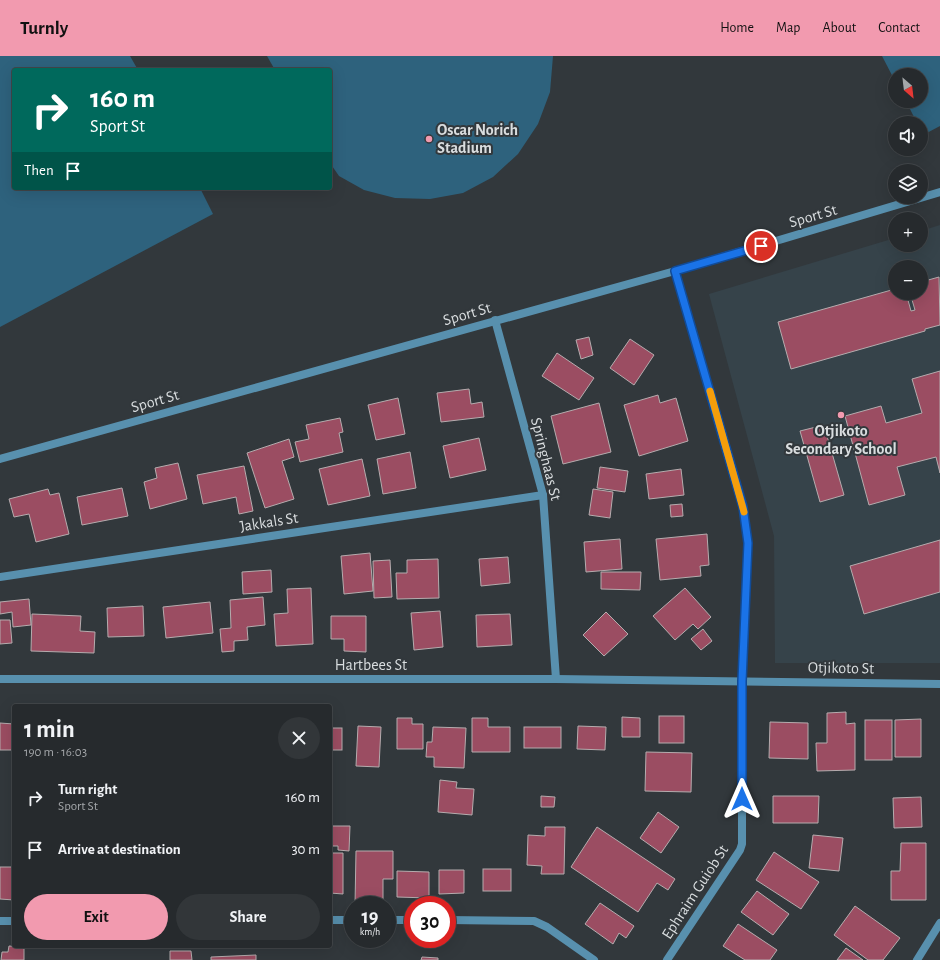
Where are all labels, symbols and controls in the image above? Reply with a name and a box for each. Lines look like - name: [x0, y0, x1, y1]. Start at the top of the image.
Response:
- text: Turnly: [20, 19, 68, 38]
- text: Home: [720, 21, 754, 35]
- text: Map: [776, 21, 800, 35]
- text: About: [822, 21, 856, 35]
- text: Contact: [878, 21, 920, 35]
- north arrow: [888, 68, 928, 108]
- map controls: [888, 68, 928, 300]
- icon: right: [24, 84, 76, 136]
- text: 160 m: [90, 85, 155, 113]
- button: sound: [888, 116, 928, 156]
- text: Sport St: [90, 118, 145, 136]
- place label: Oscar Norich Stadium: [437, 122, 518, 156]
- marker: Oscar Norich Stadium: [424, 134, 434, 144]
- icon: arrive: [62, 160, 84, 182]
- text: Then: [24, 163, 54, 178]
- button: layers: [888, 164, 928, 204]
- street label: Sport St: [787, 202, 839, 230]
- button: +: [888, 212, 928, 252]
- pin: [744, 229, 778, 263]
- icon: arrive: [750, 235, 772, 257]
- button: −: [888, 260, 928, 300]
- street label: Sport St: [441, 300, 493, 328]
- street label: Sport St: [129, 387, 181, 415]
- marker: Otjikoto Secondary School: [836, 410, 846, 420]
- street label: Springhaas St: [528, 416, 564, 502]
- place label: Otjikoto Secondary School: [785, 423, 897, 458]
- street label: Jakkals St: [239, 509, 299, 535]
- street label: Hartbees St: [335, 657, 407, 673]
- street label: Otjikoto St: [808, 659, 874, 678]
- button: close: [278, 717, 320, 759]
- text: 1 min: [24, 718, 75, 742]
- text: 190 m · 16:03: [24, 746, 87, 759]
- position arrow: [721, 778, 763, 820]
- text: Turn right: [58, 782, 117, 797]
- icon: right: [24, 787, 46, 809]
- text: 160 m: [285, 790, 320, 805]
- text: Sport St: [58, 800, 98, 813]
- icon: arrive: [24, 839, 46, 861]
- text: Arrive at destination: [58, 842, 181, 857]
- text: 30 m: [291, 842, 320, 857]
- street label: Ephraim Guiob St: [659, 842, 731, 942]
- button: Exit: [24, 894, 168, 940]
- button: Share: [176, 894, 320, 940]
- speed limit sign: 30: [404, 896, 456, 948]
- text: 19: [362, 907, 378, 927]
- text: km/h: [360, 927, 380, 937]

